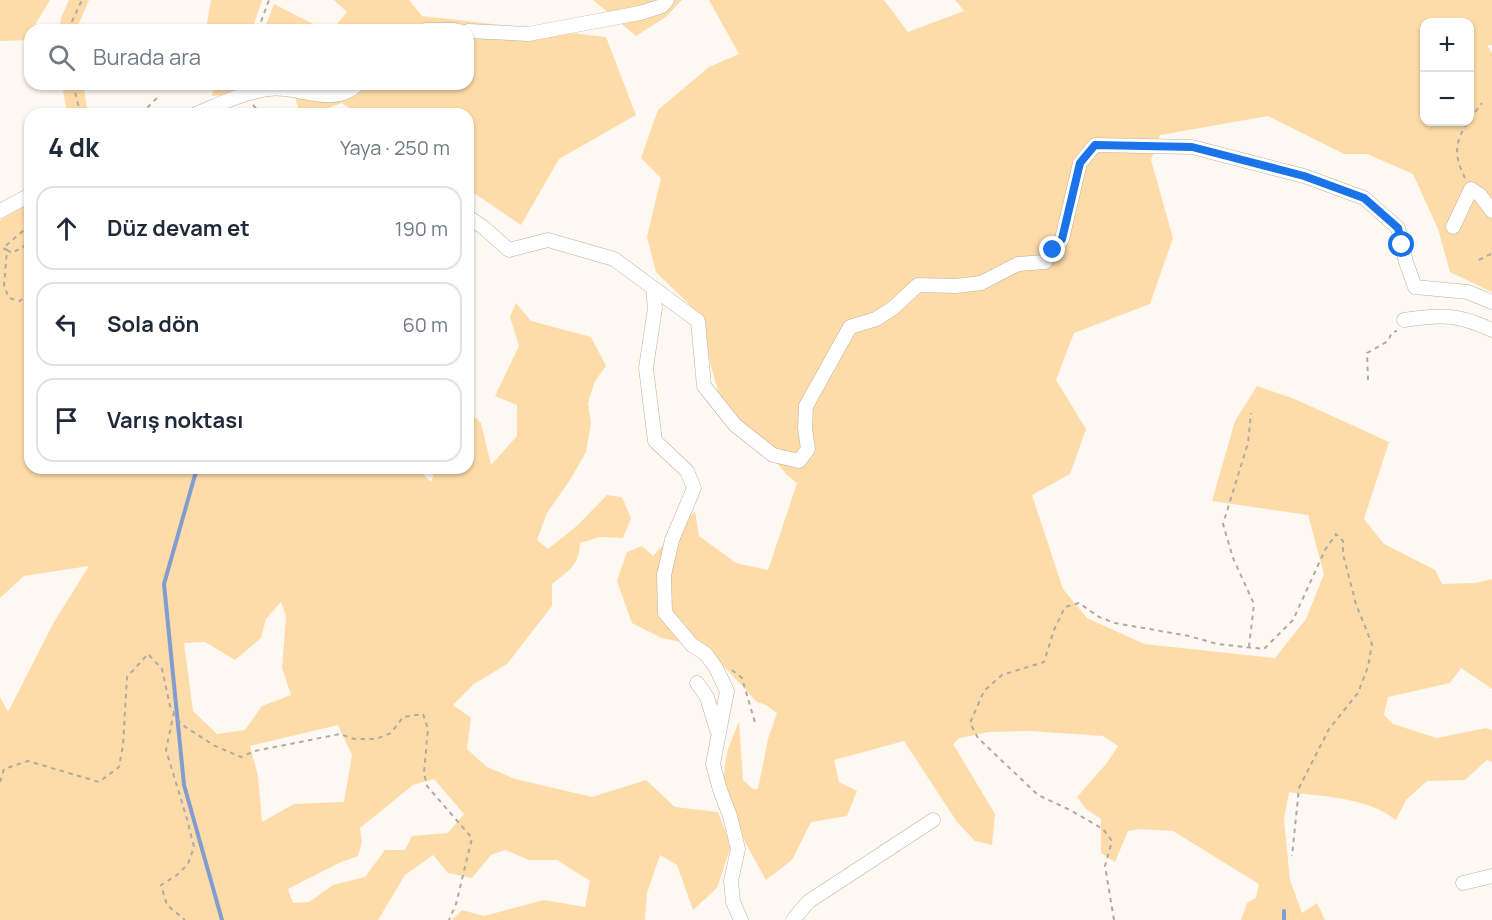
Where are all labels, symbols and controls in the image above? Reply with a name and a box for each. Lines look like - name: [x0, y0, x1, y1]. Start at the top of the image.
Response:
- map controls: [1420, 18, 1474, 126]
- button: +: [1420, 18, 1474, 72]
- search box: [24, 24, 474, 90]
- icon: search: [45, 41, 78, 74]
- text: Burada ara: [93, 42, 201, 72]
- button: −: [1420, 72, 1474, 126]
- text: 4 dk: [48, 129, 99, 165]
- text: Yaya · 250 m: [340, 134, 450, 161]
- icon: ahead: [50, 212, 83, 245]
- text: Düz devam et: [107, 213, 250, 243]
- text: 190 m: [395, 215, 448, 242]
- route start: [1388, 231, 1414, 257]
- route end: [1039, 236, 1065, 262]
- icon: left: [50, 308, 83, 341]
- text: Sola dön: [107, 309, 199, 339]
- text: 60 m: [402, 311, 448, 338]
- icon: arrive: [50, 404, 83, 437]
- text: Varış noktası: [107, 405, 243, 435]

